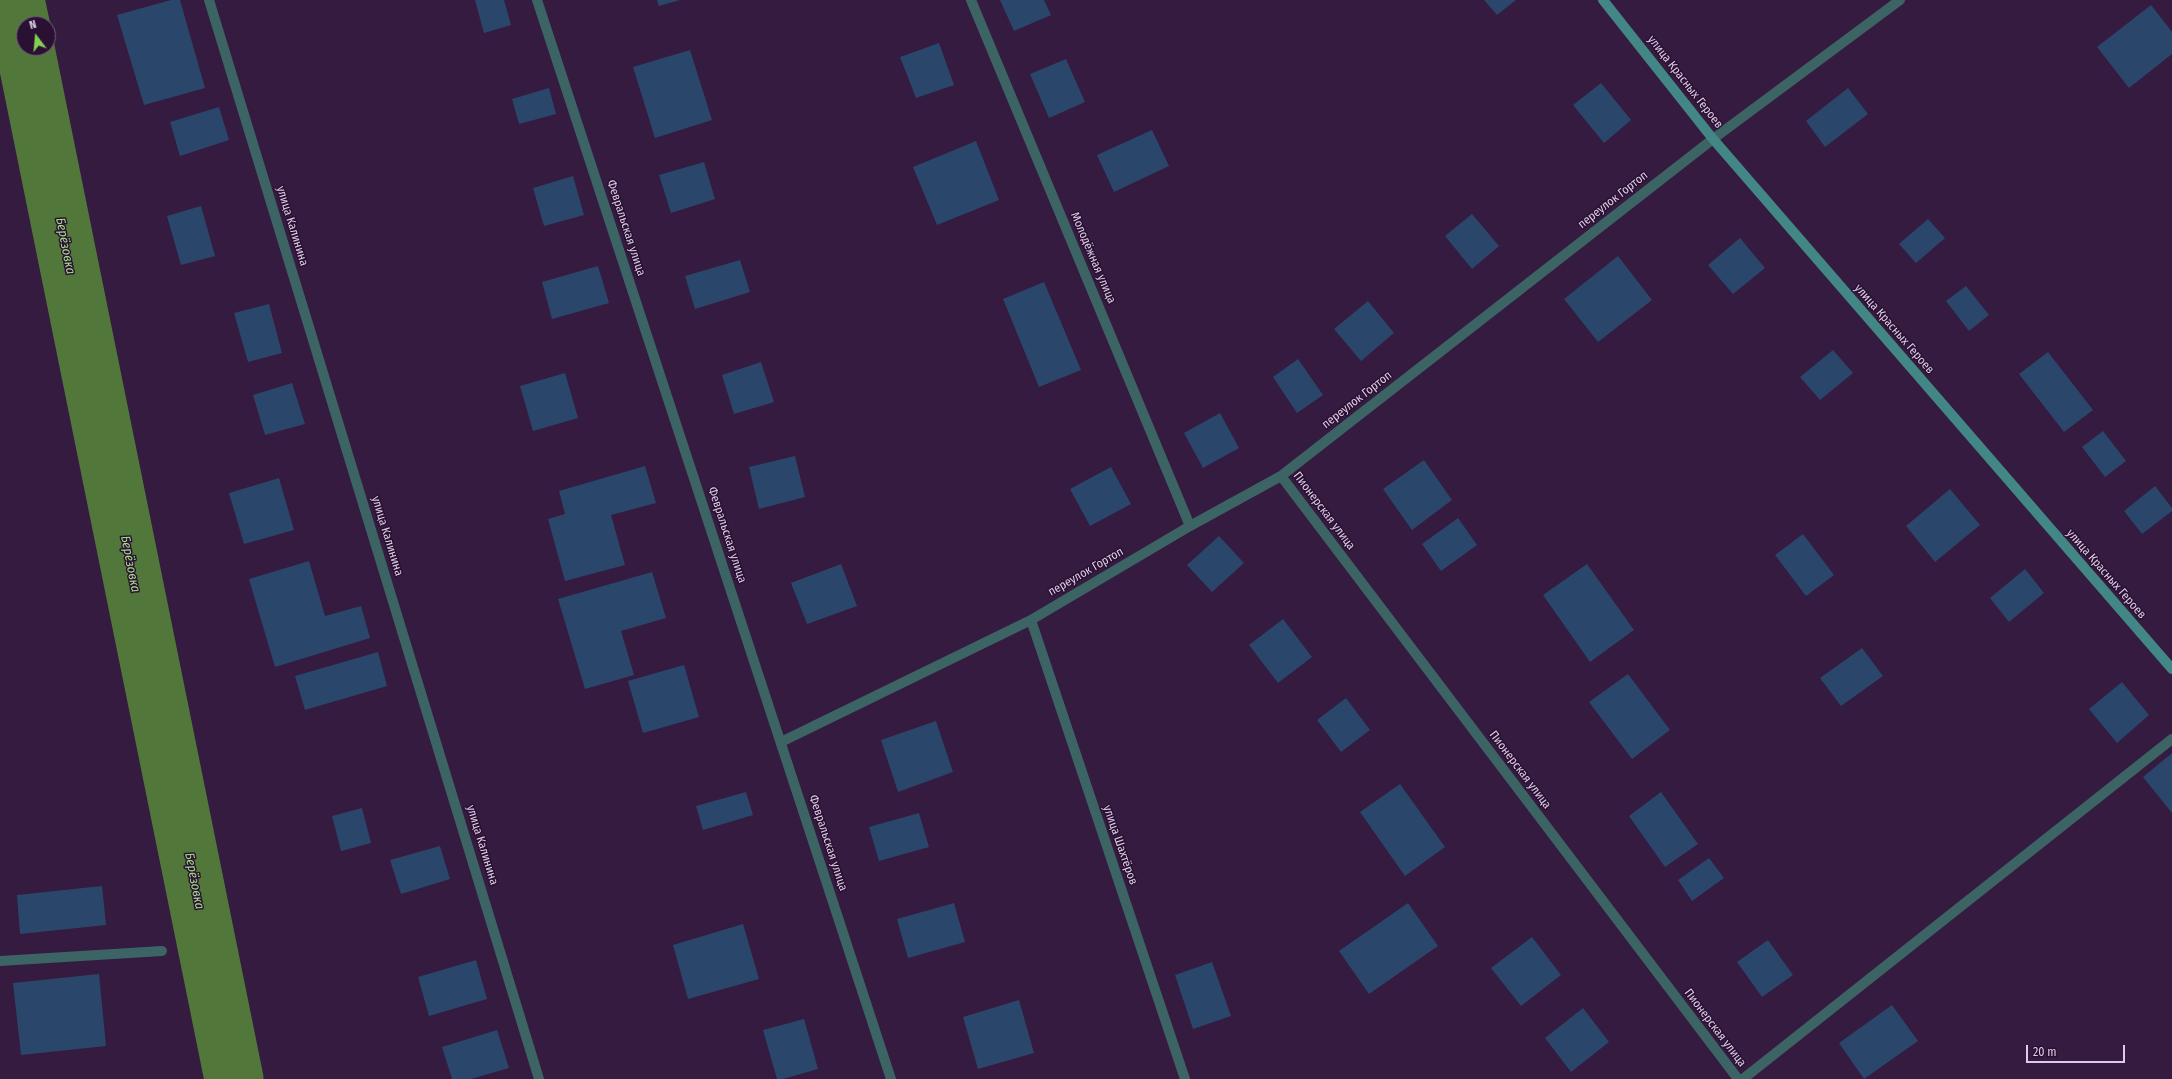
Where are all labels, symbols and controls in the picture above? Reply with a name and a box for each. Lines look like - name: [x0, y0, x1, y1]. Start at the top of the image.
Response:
- north arrow: [16, 16, 56, 56]
- text: N: [28, 18, 38, 32]
- street label: улица Красных Героев: [1644, 33, 1726, 131]
- street label: переулок Гортоп: [1575, 168, 1651, 232]
- street label: Февральская улица: [604, 178, 648, 278]
- street label: улица Калинина: [273, 184, 311, 268]
- street label: Молодёжная улица: [1067, 210, 1119, 306]
- water label: Берёзовка: [52, 216, 78, 276]
- street label: улица Красных Героев: [1851, 281, 1937, 377]
- street label: переулок Гортоп: [1319, 368, 1395, 432]
- street label: Пионерская улица: [1290, 469, 1358, 553]
- street label: Февральская улица: [705, 485, 749, 585]
- street label: улица Калинина: [368, 494, 406, 578]
- street label: улица Красных Героев: [2063, 526, 2149, 622]
- water label: Берёзовка: [117, 534, 143, 594]
- street label: переулок Гортоп: [1046, 545, 1126, 599]
- street label: Пионерская улица: [1486, 728, 1554, 812]
- street label: Февральская улица: [806, 793, 850, 893]
- street label: улица Калинина: [463, 803, 501, 887]
- street label: улица Шахтёров: [1100, 803, 1140, 887]
- water label: Берёзовка: [181, 851, 207, 911]
- street label: Пионерская улица: [1681, 986, 1749, 1070]
- scale bar: [2028, 1037, 2127, 1063]
- text: 20 m: [2033, 1045, 2057, 1059]

